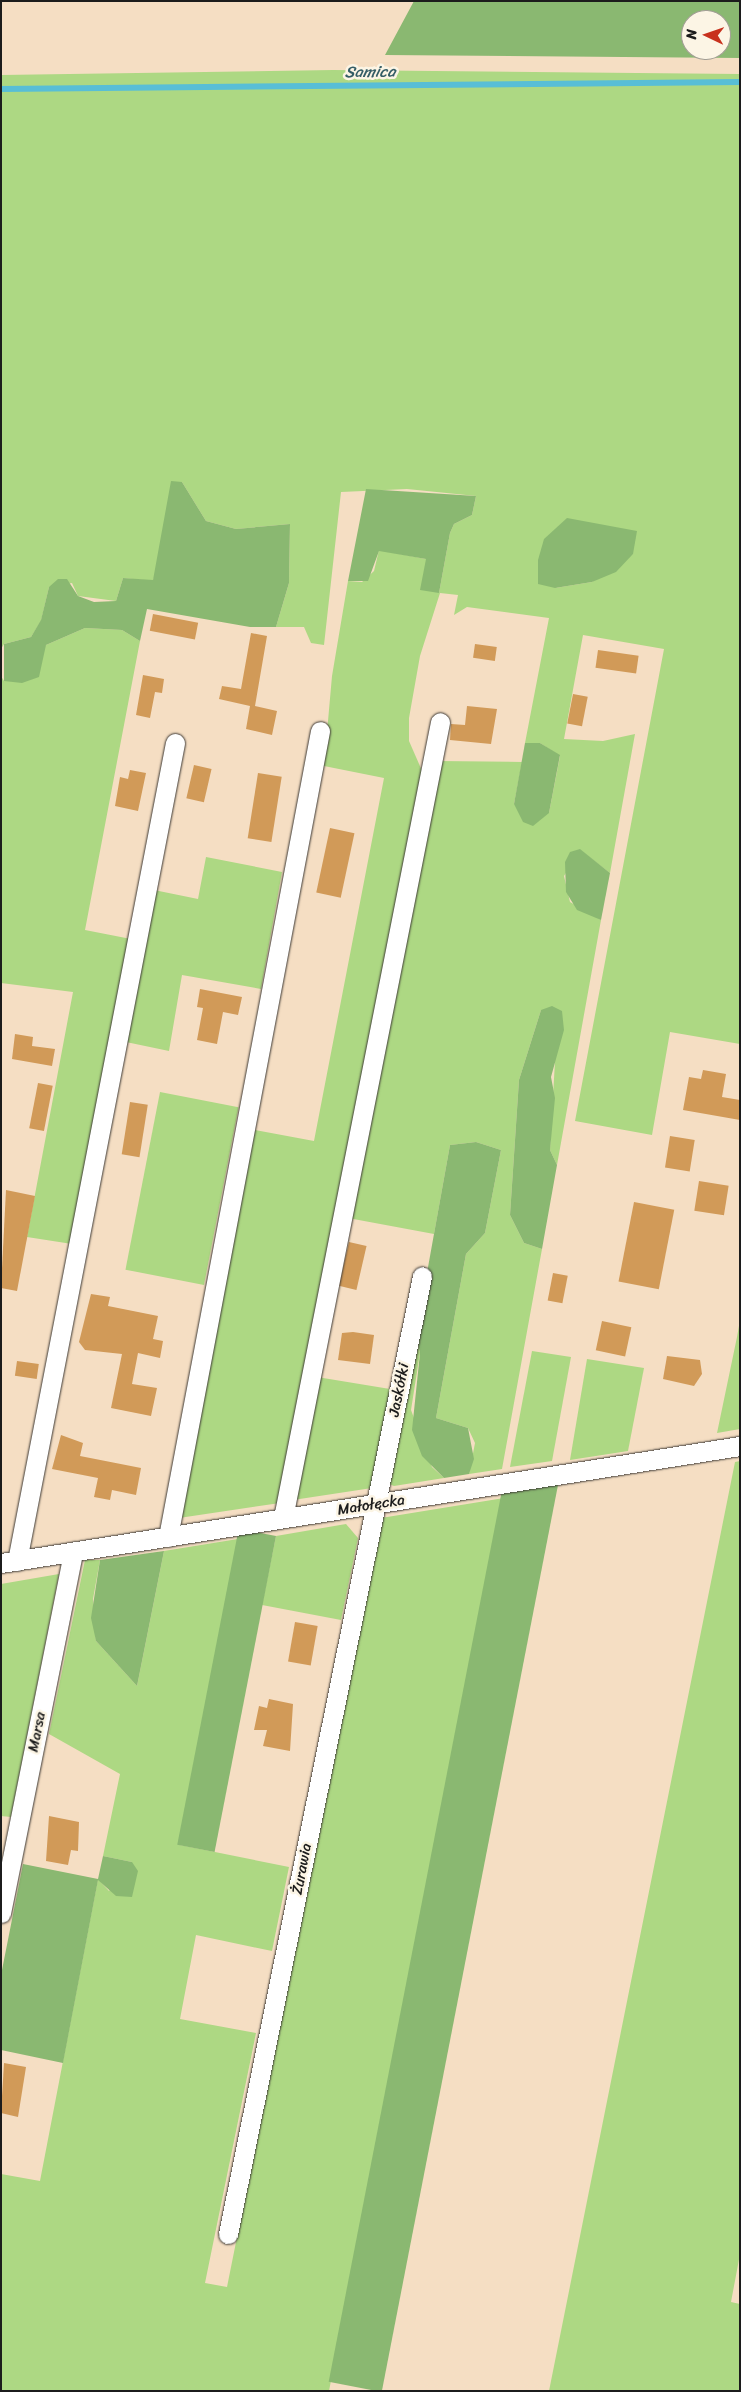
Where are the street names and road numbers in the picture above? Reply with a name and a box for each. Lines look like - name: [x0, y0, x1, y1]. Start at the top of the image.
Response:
- street label: Jaskółki: [385, 1362, 413, 1418]
- street label: Małołęcka: [336, 1491, 406, 1519]
- street label: Marsa: [24, 1710, 50, 1754]
- street label: Żurawia: [288, 1842, 316, 1896]

